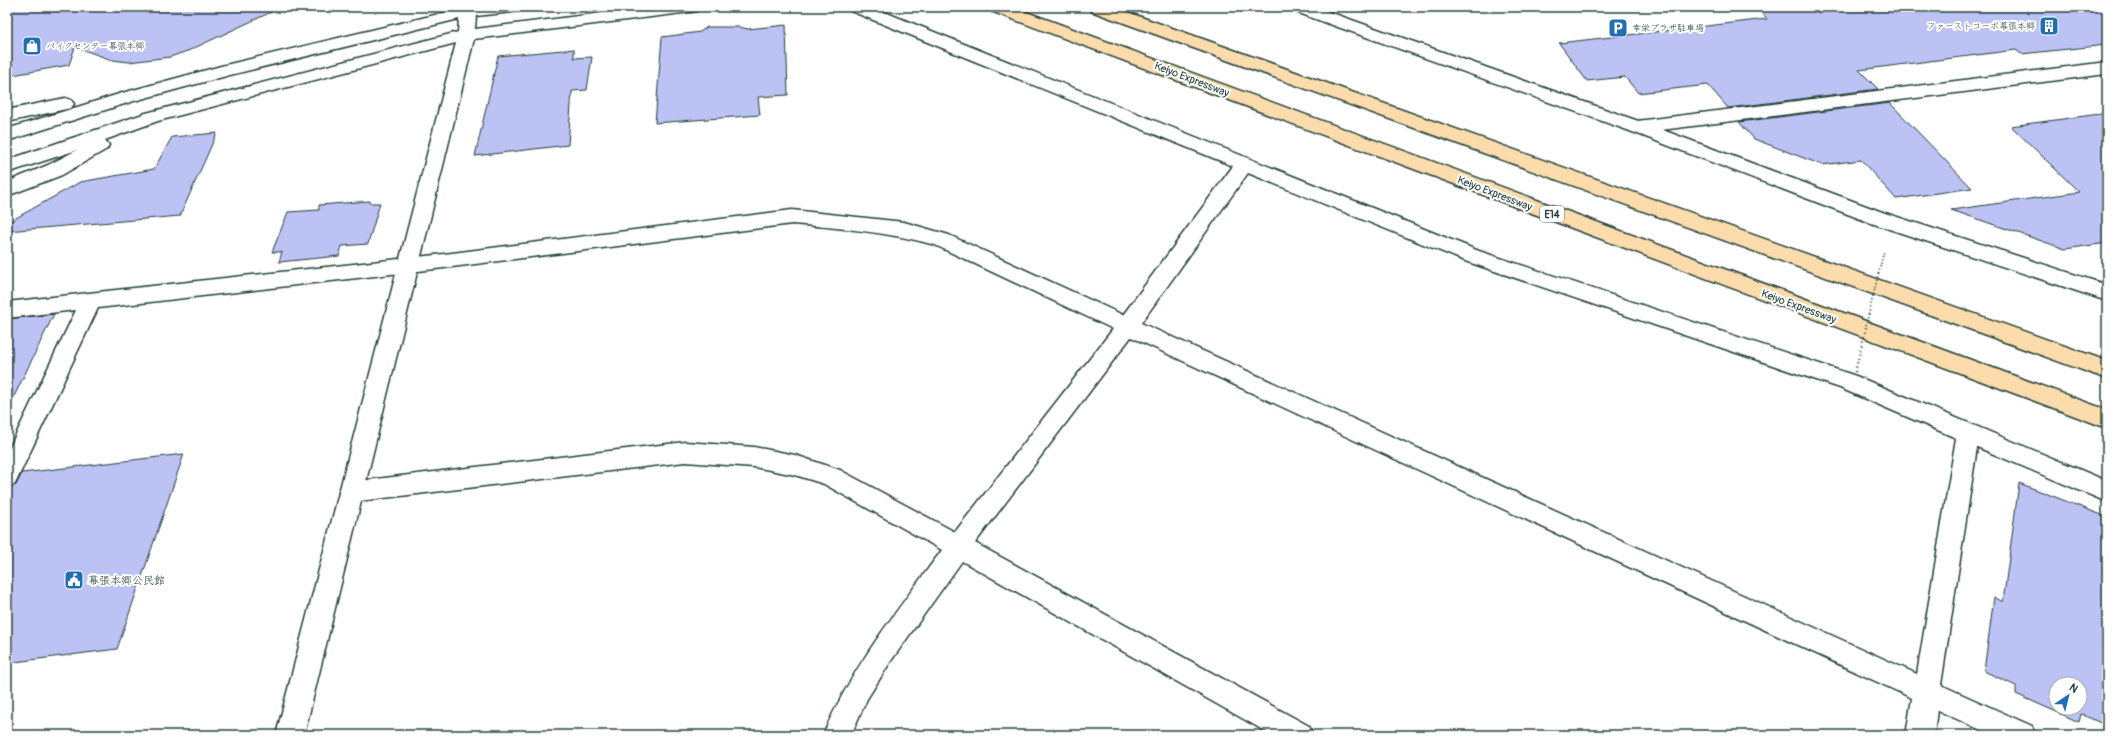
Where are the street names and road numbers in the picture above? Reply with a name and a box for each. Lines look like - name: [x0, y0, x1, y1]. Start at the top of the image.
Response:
- street label: Keiyo Expressway: [1153, 59, 1231, 100]
- street label: Keiyo Expressway: [1456, 173, 1534, 214]
- road number: E14: [1540, 206, 1564, 222]
- street label: Keiyo Expressway: [1759, 287, 1838, 326]

